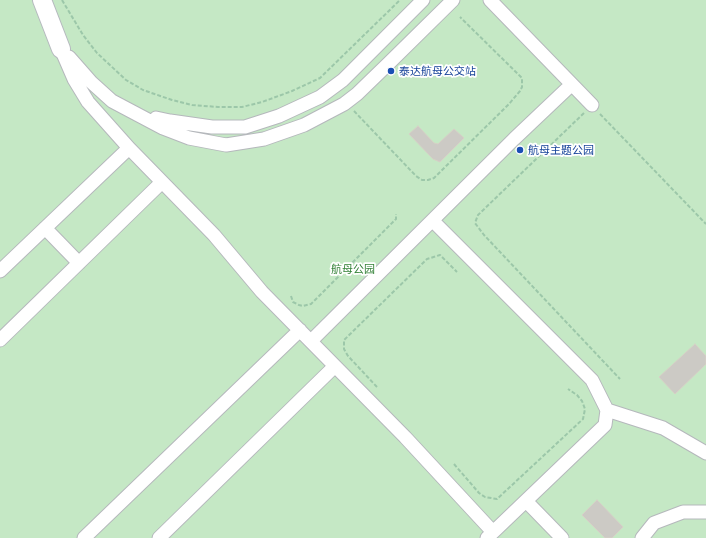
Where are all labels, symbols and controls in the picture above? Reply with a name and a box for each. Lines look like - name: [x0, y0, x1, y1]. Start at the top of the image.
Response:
- place label: 泰达航母公交站: [399, 64, 476, 78]
- marker: 泰达航母公交站: [386, 66, 396, 76]
- place label: 航母主题公园: [528, 143, 594, 157]
- marker: 航母主题公园: [515, 145, 525, 155]
- park label: 航母公园: [331, 262, 375, 276]

